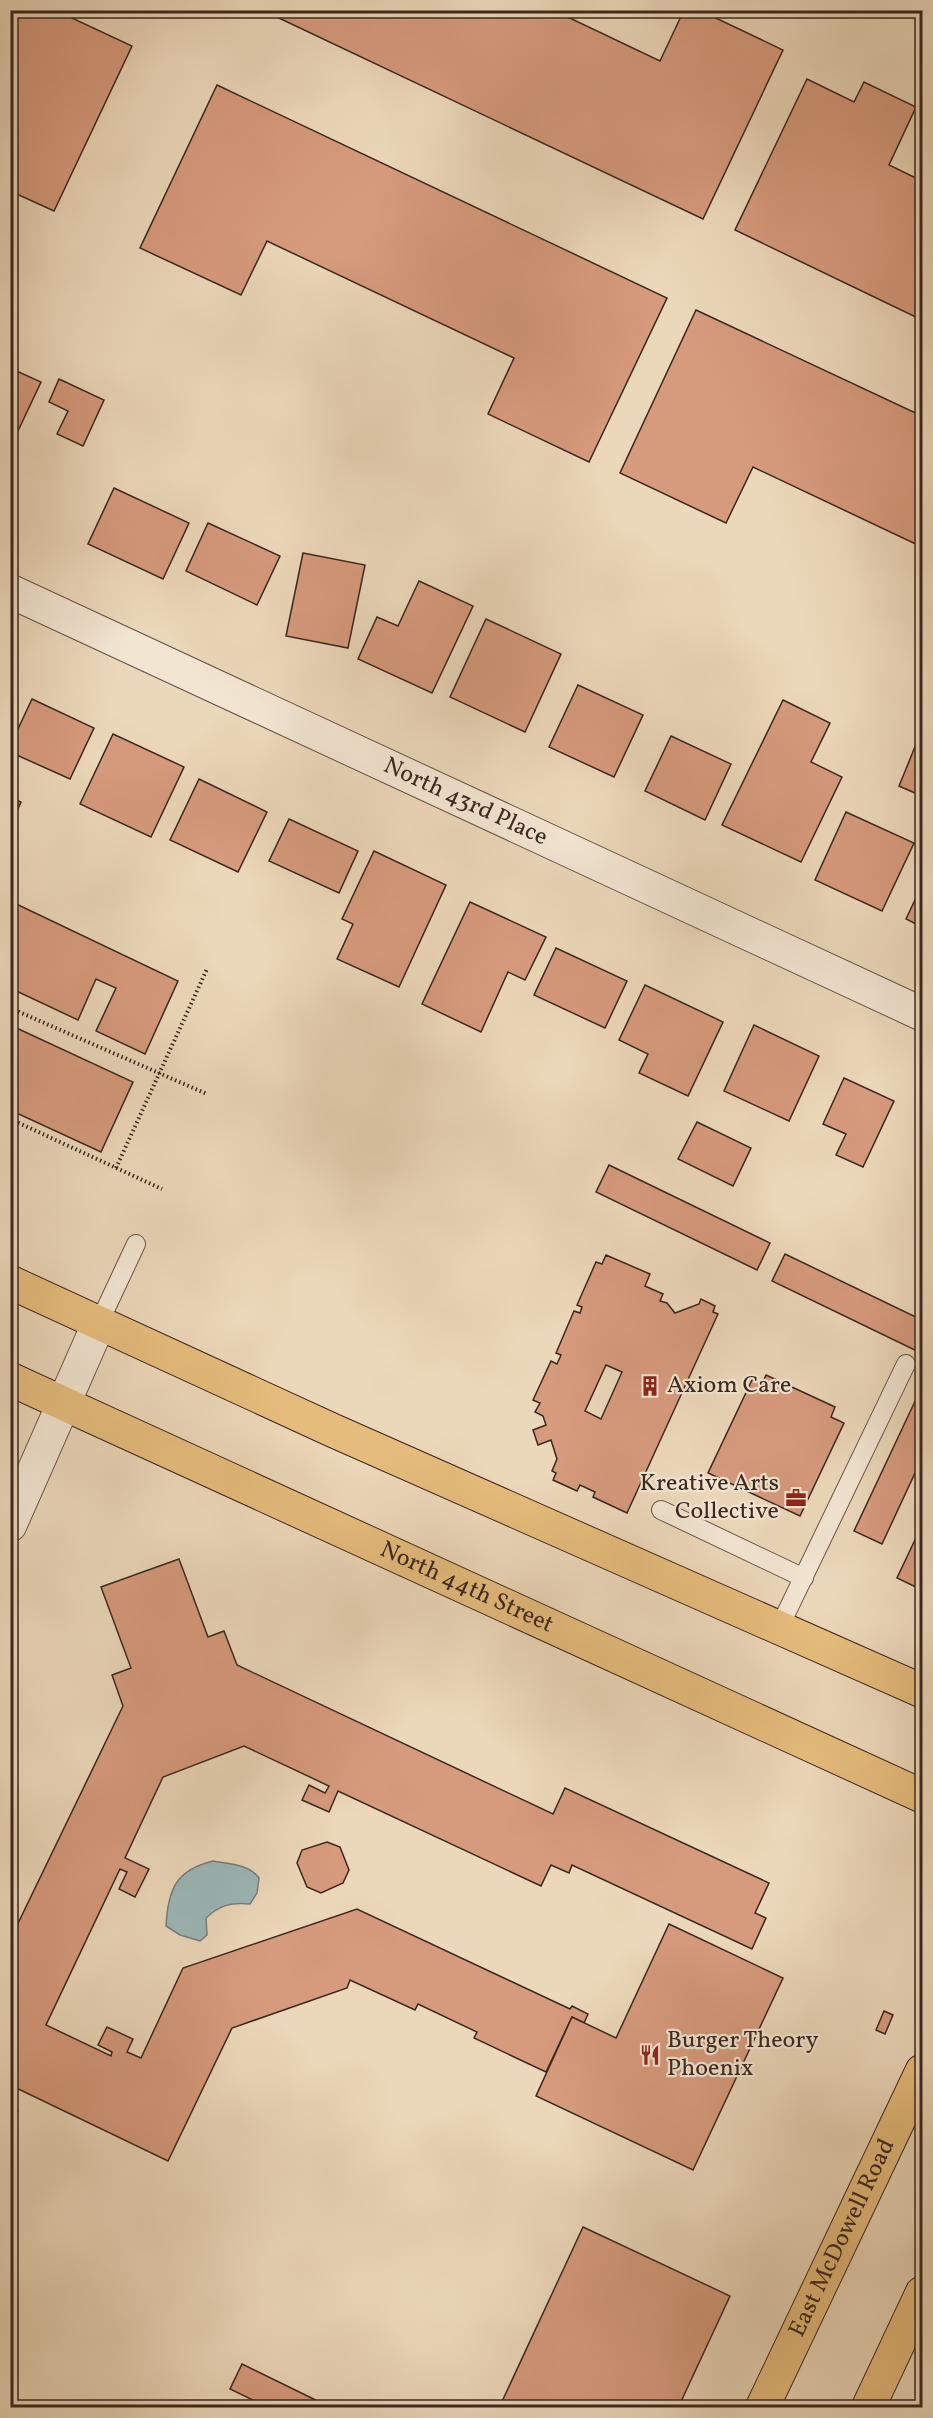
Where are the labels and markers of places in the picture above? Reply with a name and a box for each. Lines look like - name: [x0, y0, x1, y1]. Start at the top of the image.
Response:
- place label: Axiom Care: [667, 1369, 792, 1403]
- building icon: Axiom Care: [638, 1374, 662, 1398]
- place label: Kreative Arts Collective: [640, 1467, 779, 1529]
- office icon: Kreative Arts Collective: [784, 1486, 808, 1510]
- place label: Burger Theory Phoenix: [667, 2024, 818, 2086]
- restaurant icon: Burger Theory Phoenix: [638, 2043, 662, 2067]

